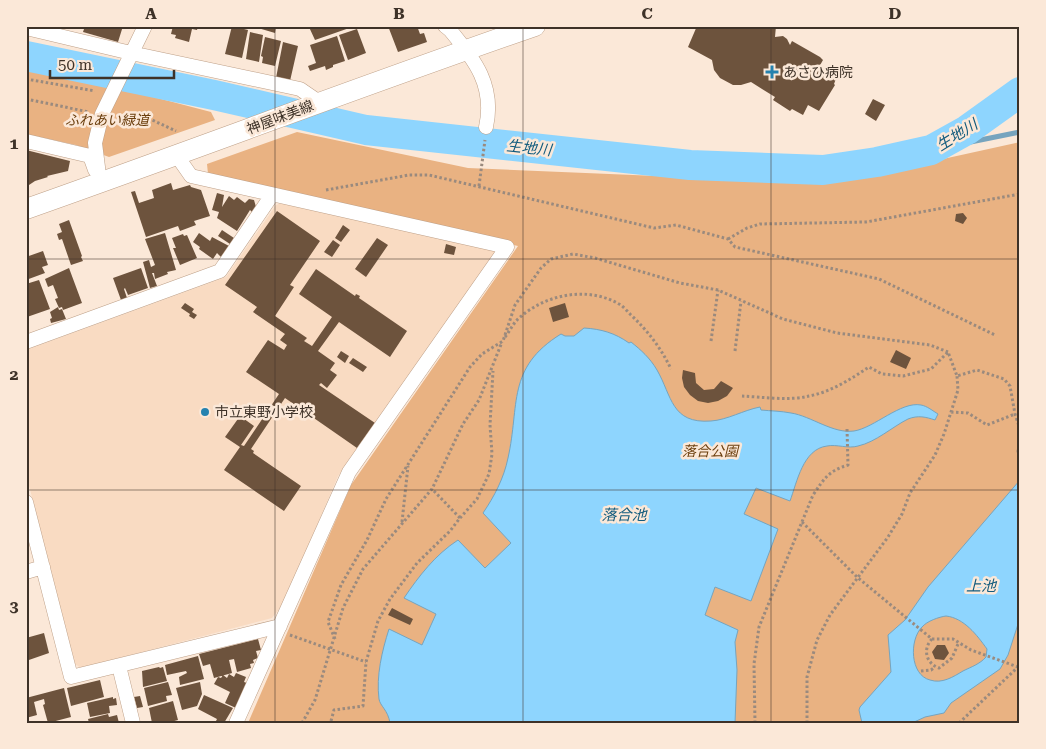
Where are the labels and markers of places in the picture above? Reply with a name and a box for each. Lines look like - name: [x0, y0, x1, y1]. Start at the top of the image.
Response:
- place label: あさひ病院: [783, 64, 853, 80]
- marker: あさひ病院: [765, 65, 779, 79]
- place label: 市立東野小学校: [215, 404, 313, 420]
- marker: 市立東野小学校: [199, 406, 211, 418]

